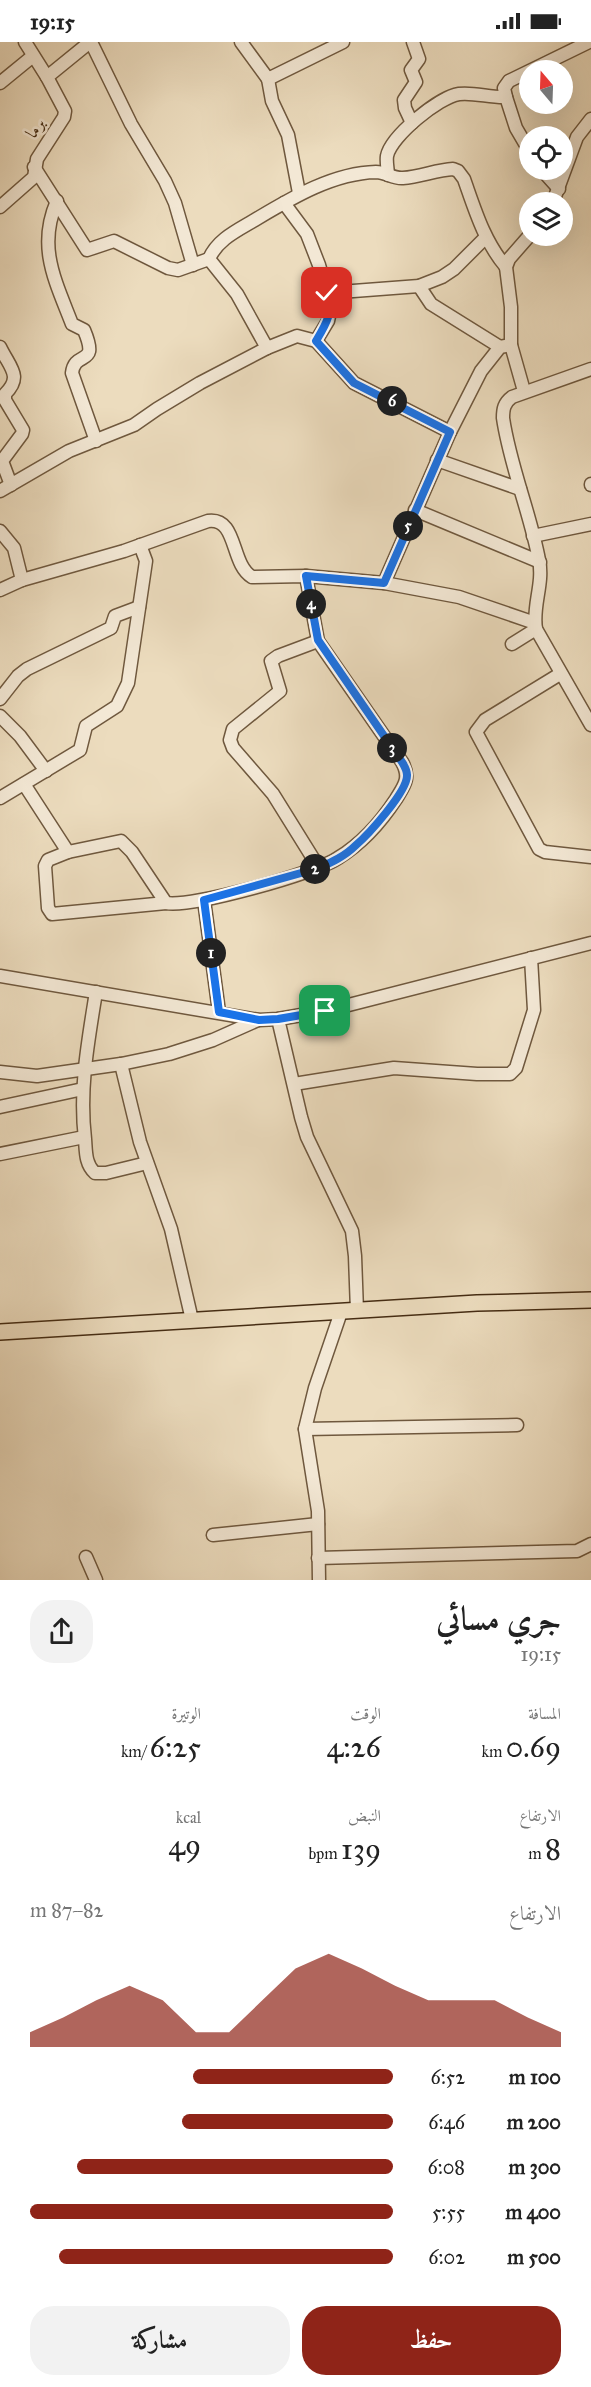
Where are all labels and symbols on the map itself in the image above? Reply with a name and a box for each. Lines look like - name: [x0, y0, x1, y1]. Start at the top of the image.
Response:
- north arrow: [519, 60, 573, 114]
- street label: برما: [20, 114, 50, 142]
- pin: [301, 267, 352, 318]
- pin: 6: [377, 386, 407, 416]
- pin: 5: [393, 511, 423, 541]
- pin: 4: [296, 589, 326, 619]
- pin: 3: [377, 733, 407, 763]
- pin: 2: [300, 854, 330, 884]
- pin: 1: [196, 938, 226, 968]
- pin: [299, 985, 350, 1036]

